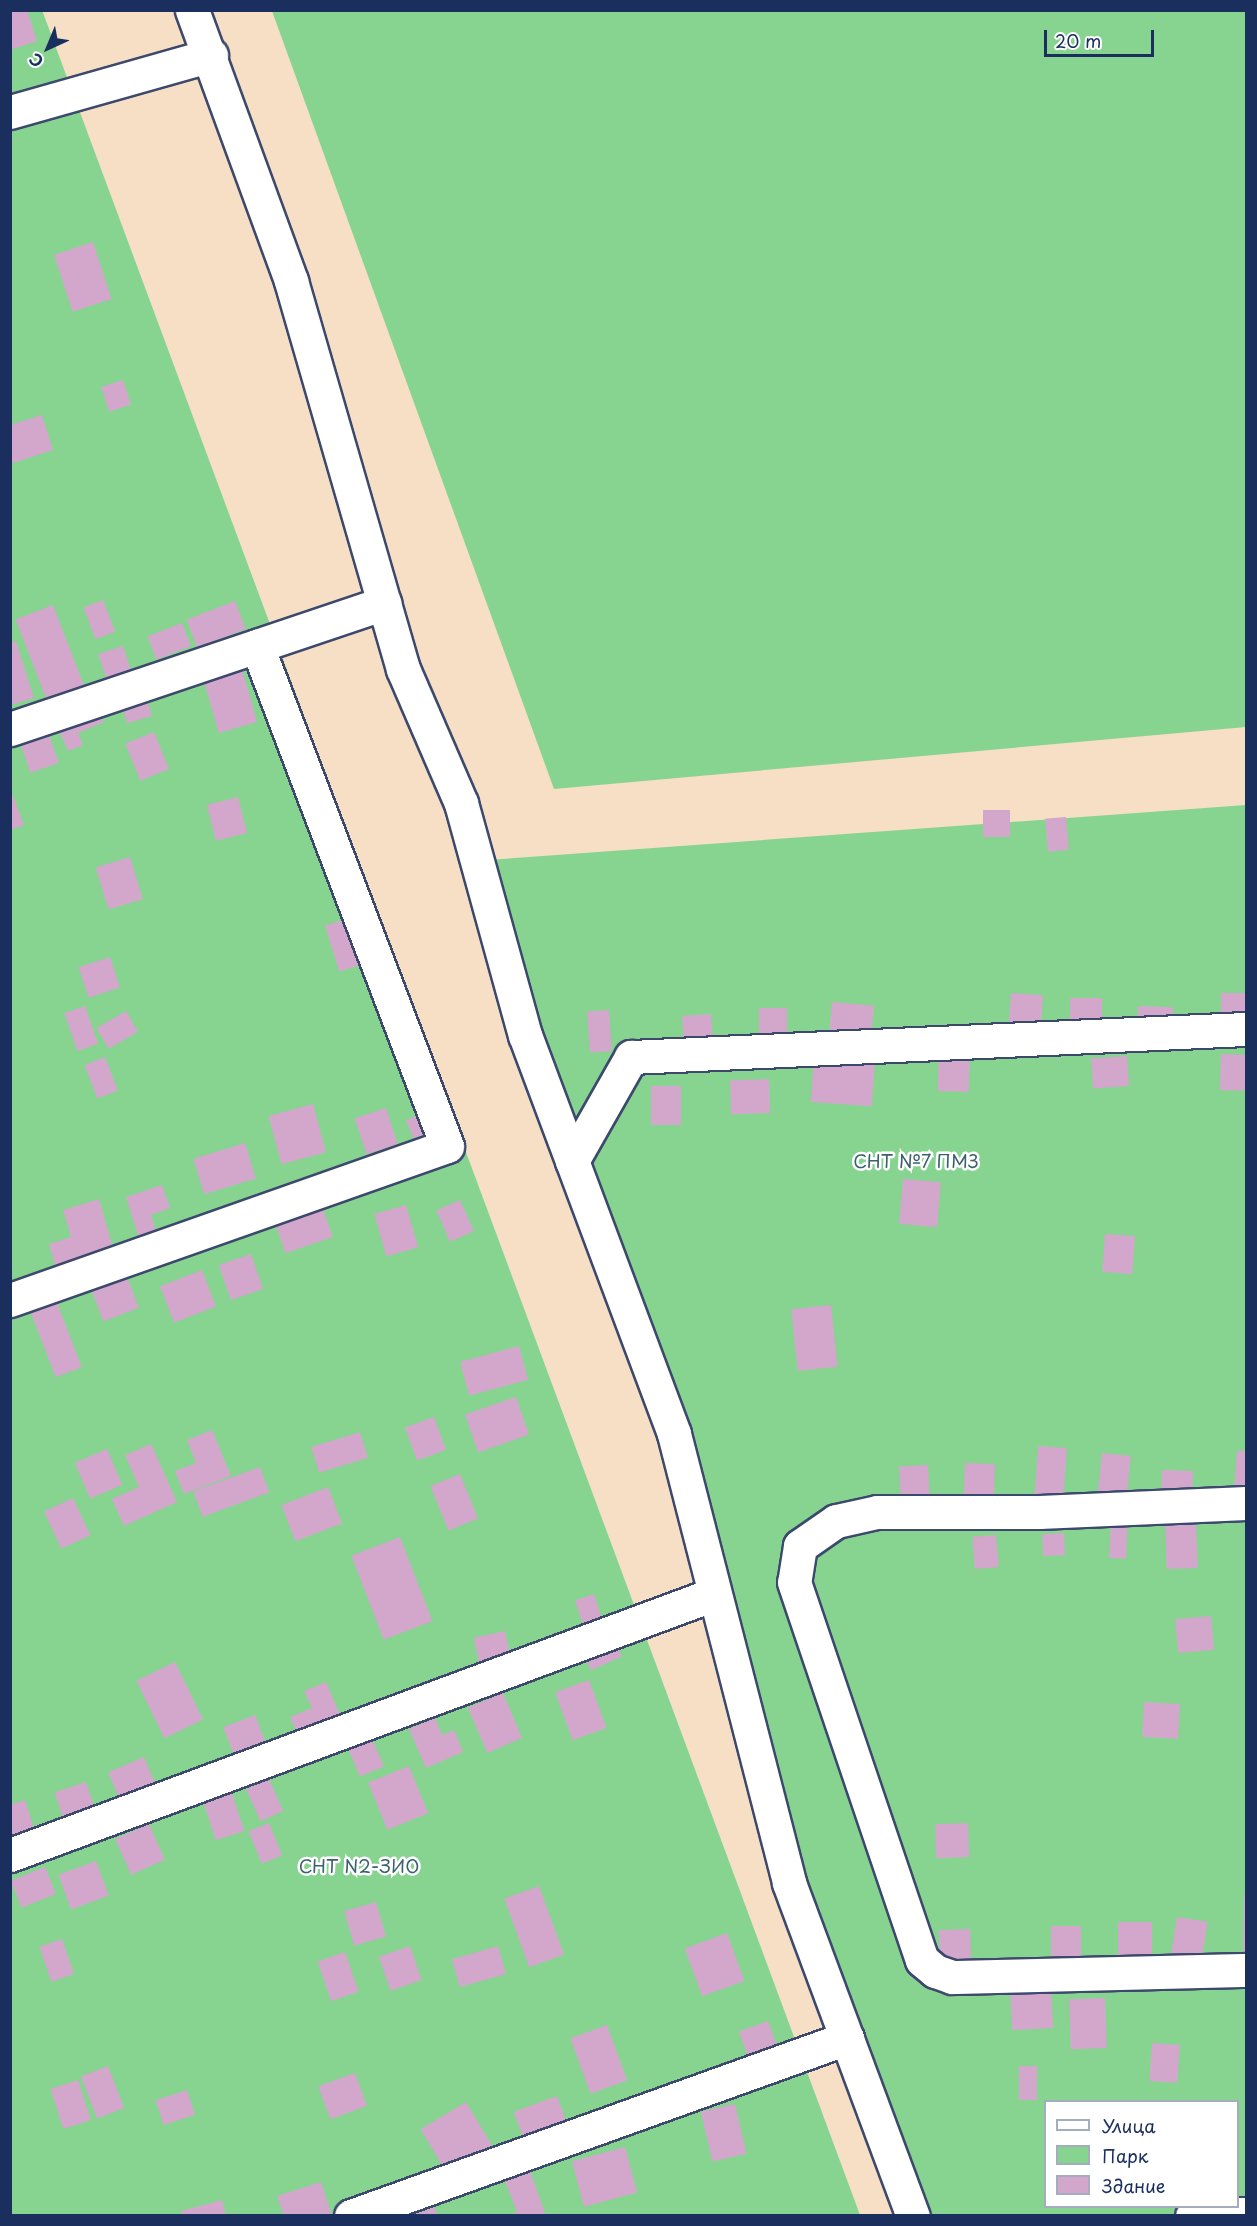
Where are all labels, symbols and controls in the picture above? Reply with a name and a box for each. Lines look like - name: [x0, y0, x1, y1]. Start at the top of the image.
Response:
- north arrow: [18, 18, 78, 78]
- scale bar: [1047, 18, 1156, 56]
- text: 20 m: [1055, 27, 1101, 54]
- text: С: [23, 48, 48, 74]
- park label: СНТ №7 ПМЗ: [853, 1150, 979, 1172]
- park label: СНТ N2-ЗИО: [299, 1855, 419, 1877]
- legend: [1044, 2100, 1239, 2208]
- text: Улица: [1102, 2112, 1156, 2139]
- text: Парк: [1102, 2142, 1148, 2169]
- text: Здание: [1102, 2172, 1165, 2199]

